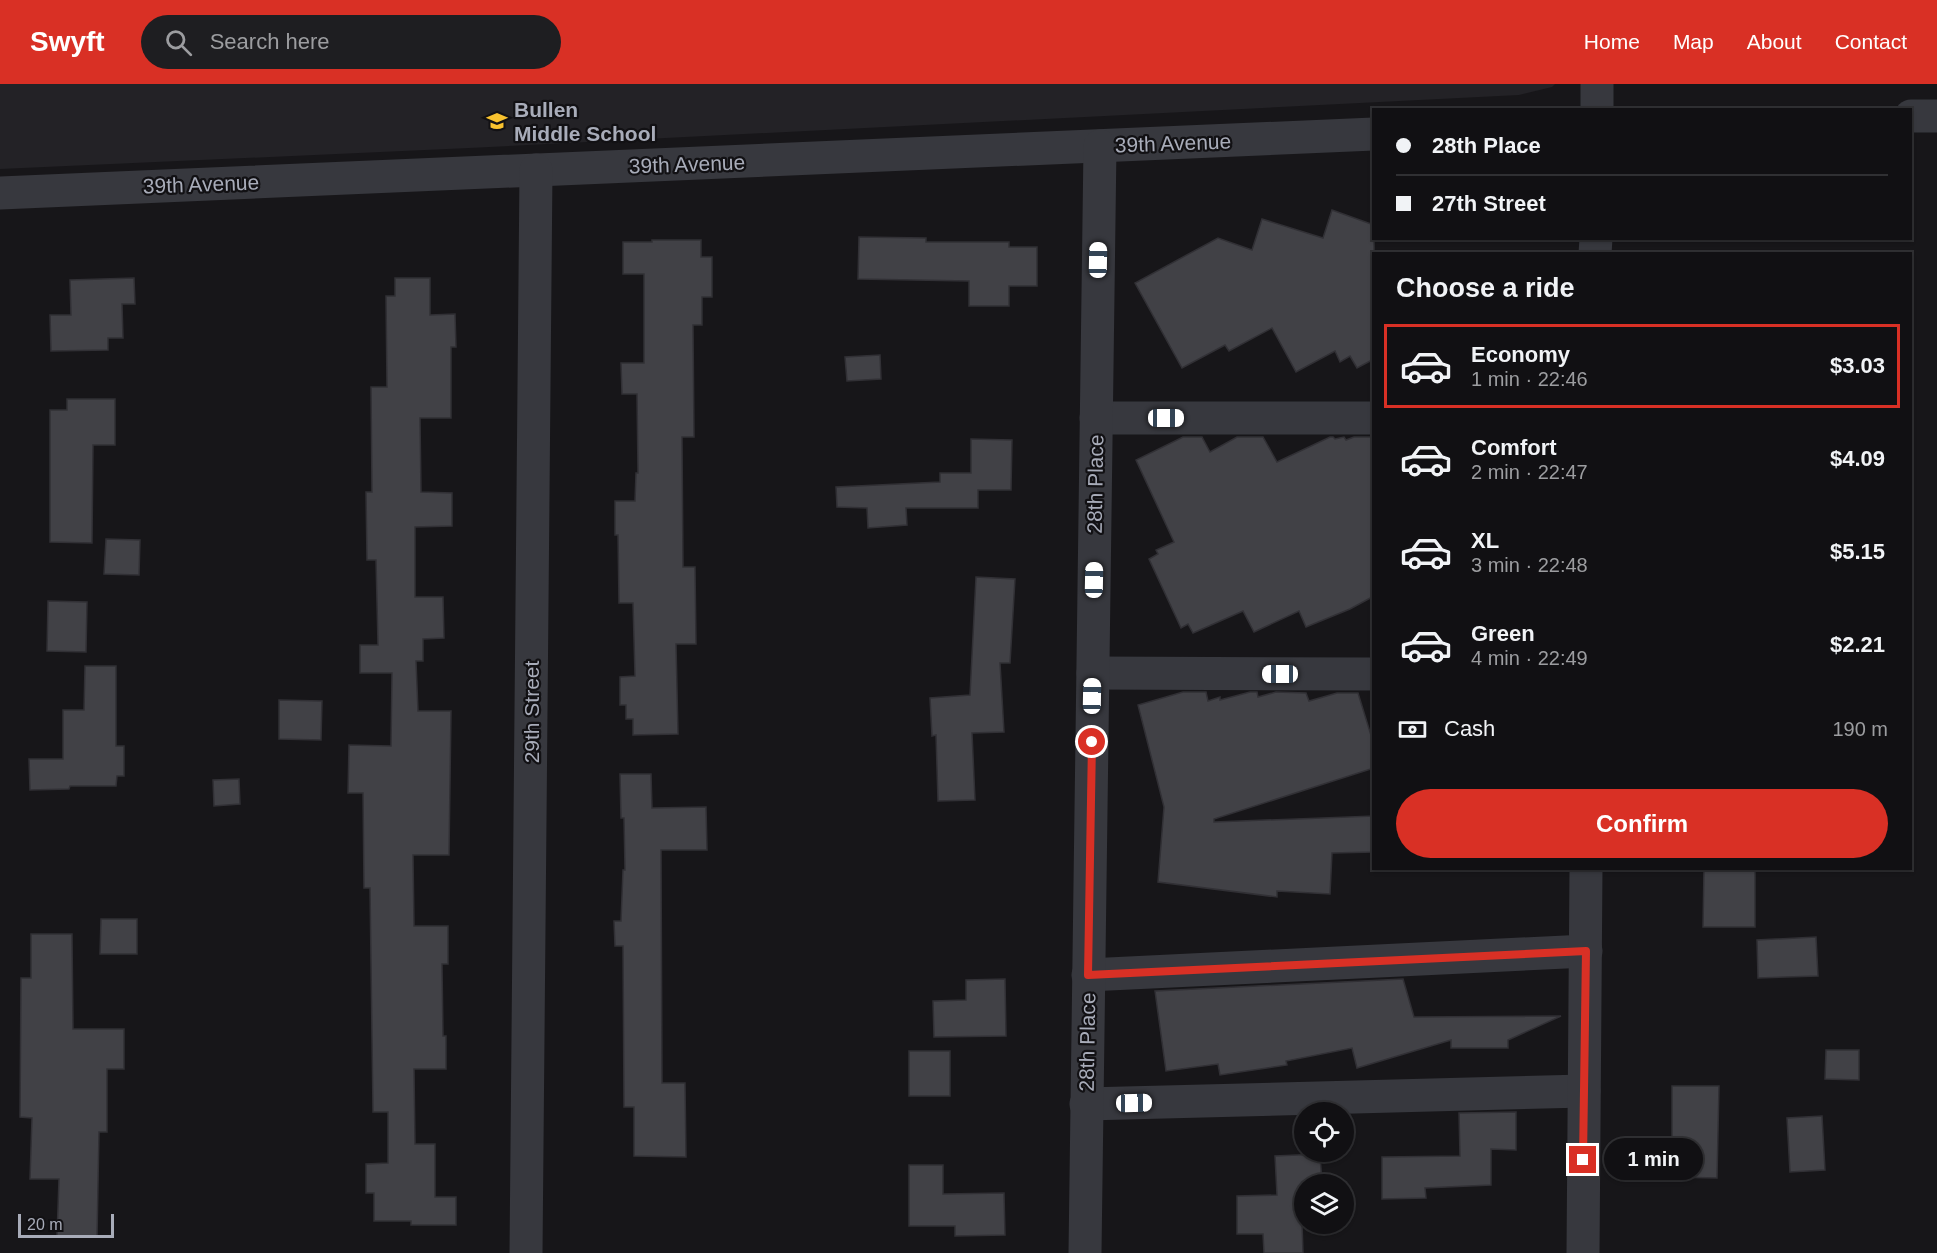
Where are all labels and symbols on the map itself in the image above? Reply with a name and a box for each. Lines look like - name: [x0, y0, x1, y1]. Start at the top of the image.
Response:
- place label: Bullen Middle School: [514, 98, 656, 145]
- school or university icon: Bullen Middle School: [485, 109, 509, 133]
- street label: 39th Avenue: [1114, 129, 1232, 157]
- street label: 39th Avenue: [628, 150, 746, 178]
- street label: 39th Avenue: [142, 170, 260, 198]
- car: [1089, 242, 1107, 278]
- car: [1148, 409, 1184, 427]
- street label: 28th Place: [1083, 434, 1107, 534]
- car: [1085, 562, 1103, 598]
- street label: 29th Street: [520, 660, 543, 763]
- car: [1262, 665, 1298, 683]
- car: [1083, 678, 1101, 714]
- route start: [1078, 728, 1105, 755]
- street label: 28th Place: [1075, 992, 1099, 1092]
- car: [1116, 1094, 1152, 1112]
- callout: 1 min: [1604, 1139, 1703, 1181]
- route end: [1569, 1146, 1596, 1173]
- scale bar: [18, 1211, 114, 1238]

